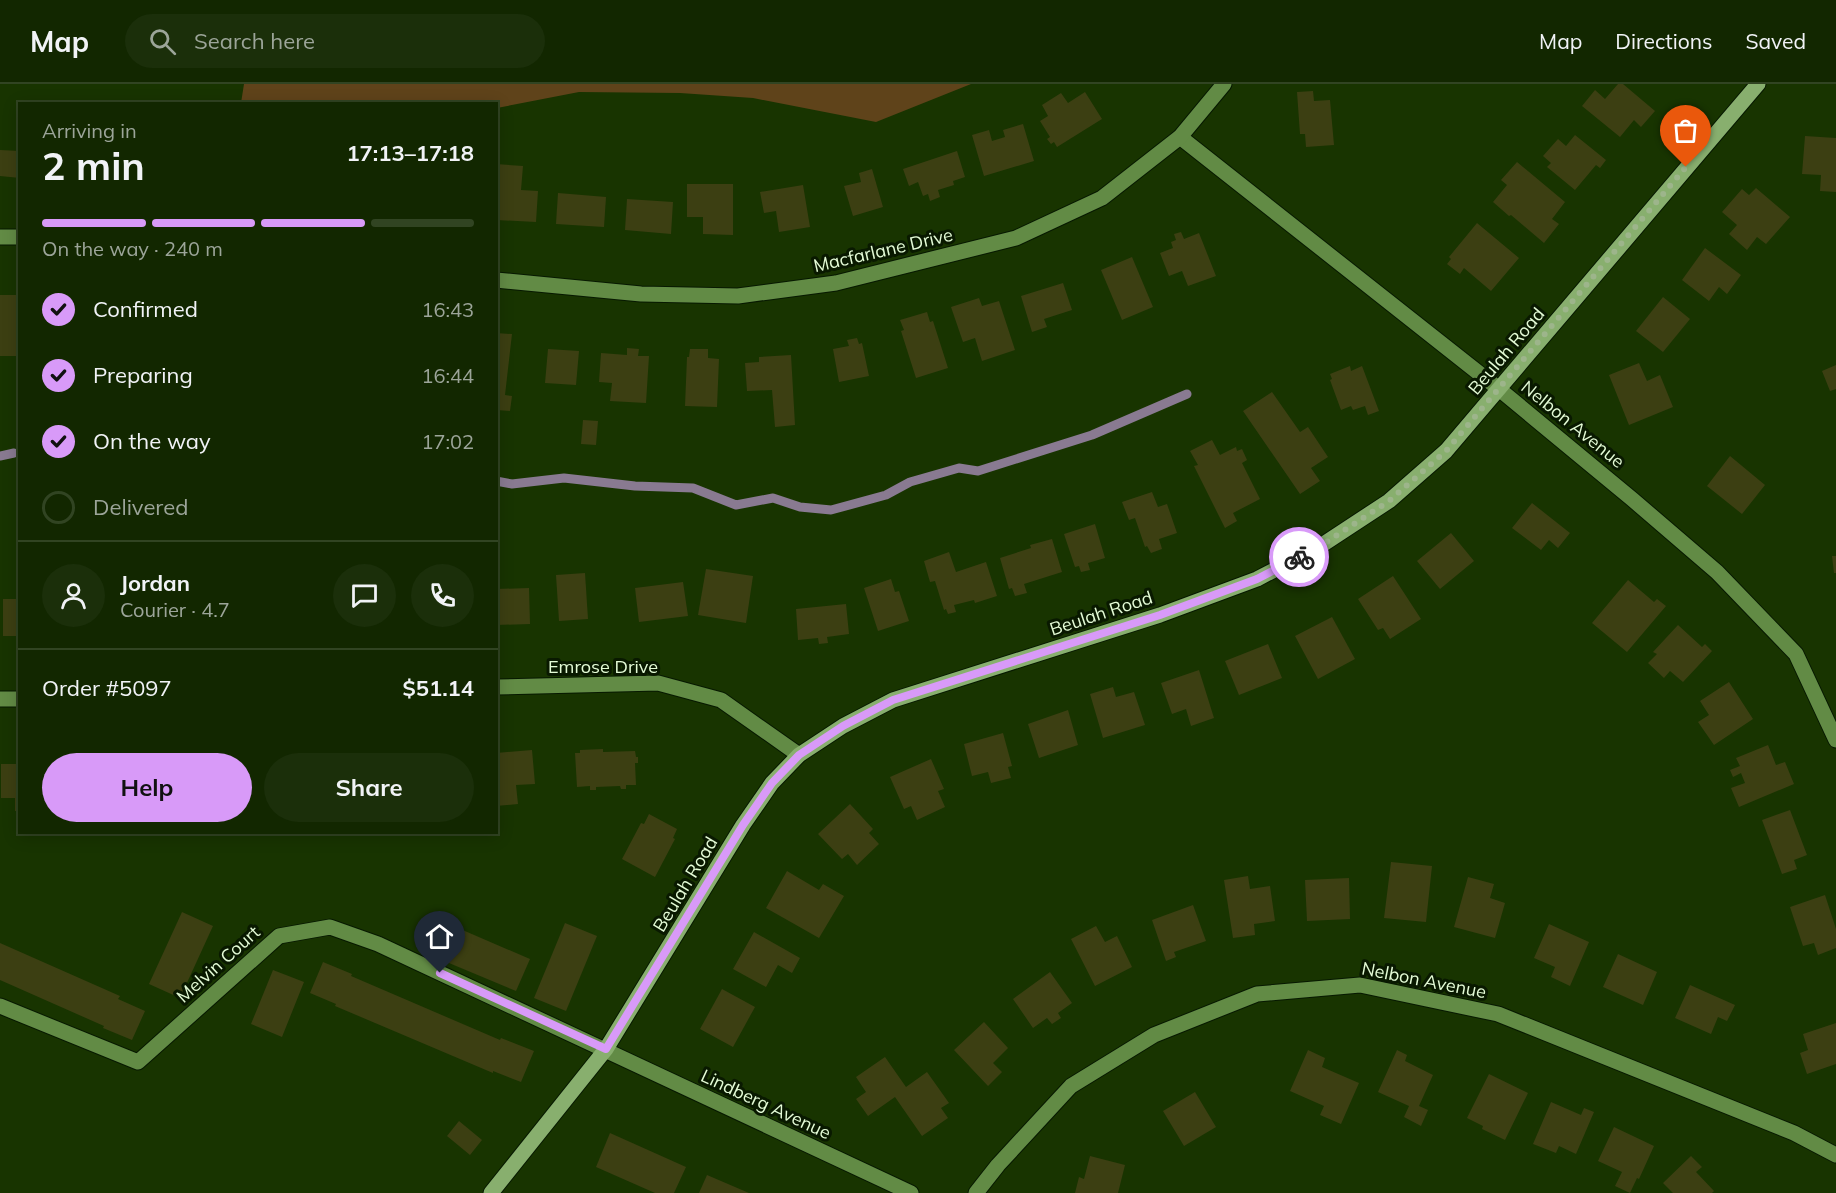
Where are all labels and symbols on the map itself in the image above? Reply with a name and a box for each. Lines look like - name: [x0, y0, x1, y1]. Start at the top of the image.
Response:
- pin: [1660, 105, 1711, 167]
- street label: Macfarlane Drive: [811, 223, 955, 277]
- street label: Beulah Road: [1463, 303, 1549, 399]
- street label: Nelbon Avenue: [1517, 375, 1629, 473]
- courier: [1269, 527, 1329, 587]
- street label: Beulah Road: [1047, 586, 1155, 640]
- street label: Emrose Drive: [548, 655, 658, 678]
- street label: Beulah Road: [648, 832, 722, 936]
- pin: [414, 911, 465, 973]
- street label: Melvin Court: [172, 921, 264, 1007]
- street label: Nelbon Avenue: [1360, 957, 1488, 1003]
- street label: Lindberg Avenue: [697, 1064, 835, 1144]

